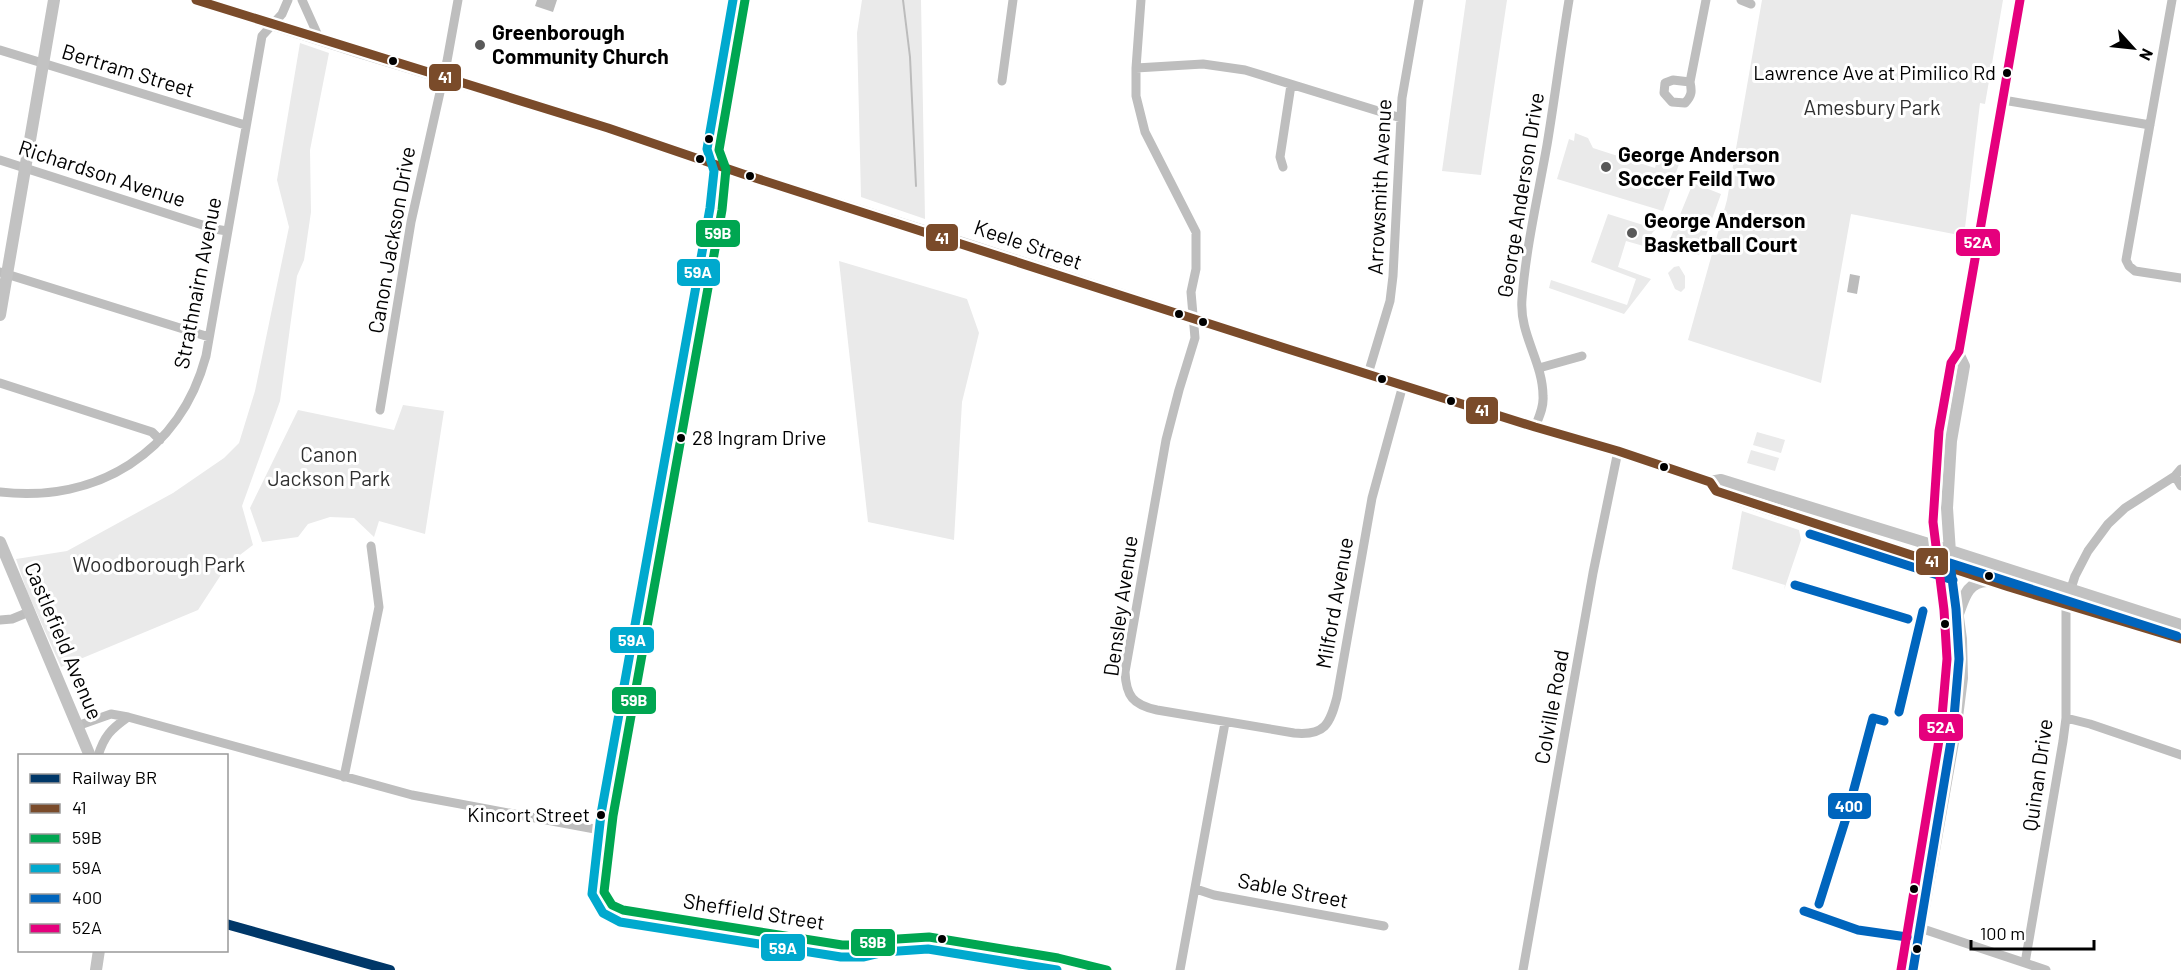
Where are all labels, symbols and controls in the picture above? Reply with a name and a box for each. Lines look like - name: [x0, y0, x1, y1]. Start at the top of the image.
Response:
- north arrow: [2103, 18, 2163, 78]
- place label: Greenborough Community Church: [492, 19, 669, 68]
- street label: Bertram Street: [59, 38, 198, 102]
- marker: Greenborough Community Church: [473, 38, 487, 52]
- text: N: [2136, 46, 2158, 64]
- unlabelled marker: [387, 55, 399, 67]
- place label: Lawrence Ave at Pimilico Rd: [1753, 60, 1996, 84]
- line badge: 41: [428, 63, 462, 92]
- text: 41: [438, 67, 452, 86]
- marker: Lawrence Ave at Pimilico Rd: [2001, 67, 2013, 79]
- street label: George Anderson Drive: [1491, 90, 1548, 299]
- park label: Amesbury Park: [1803, 94, 1941, 119]
- street label: Arrowsmith Avenue: [1361, 98, 1396, 276]
- unlabelled marker: [703, 133, 715, 145]
- street label: Richardson Avenue: [16, 134, 189, 211]
- place label: George Anderson Soccer Feild Two: [1618, 141, 1779, 190]
- street label: Canon Jackson Drive: [362, 144, 419, 335]
- unlabelled marker: [694, 153, 706, 165]
- marker: George Anderson Soccer Feild Two: [1599, 160, 1613, 174]
- unlabelled marker: [744, 170, 756, 182]
- street label: Strathnairn Avenue: [168, 195, 225, 371]
- place label: George Anderson Basketball Court: [1644, 207, 1805, 256]
- street label: Keele Street: [971, 213, 1086, 274]
- line badge: 59B: [695, 219, 741, 248]
- text: 59B: [704, 223, 732, 242]
- line badge: 41: [925, 223, 959, 252]
- marker: George Anderson Basketball Court: [1625, 226, 1639, 240]
- text: 41: [935, 228, 949, 247]
- line badge: 52A: [1955, 228, 2001, 257]
- text: 52A: [1964, 232, 1992, 251]
- line badge: 59A: [676, 258, 721, 287]
- text: 59A: [684, 262, 712, 281]
- unlabelled marker: [1173, 308, 1185, 320]
- unlabelled marker: [1197, 316, 1209, 328]
- unlabelled marker: [1376, 373, 1388, 385]
- unlabelled marker: [1445, 395, 1457, 407]
- line badge: 41: [1465, 396, 1499, 425]
- text: 41: [1475, 400, 1489, 419]
- place label: 28 Ingram Drive: [692, 425, 826, 449]
- marker: 28 Ingram Drive: [675, 432, 687, 444]
- park label: Canon Jackson Park: [268, 441, 390, 490]
- unlabelled marker: [1658, 461, 1670, 473]
- street label: Densley Avenue: [1097, 534, 1142, 678]
- street label: Milford Avenue: [1310, 535, 1357, 670]
- line badge: 41: [1915, 547, 1949, 576]
- park label: Woodborough Park: [73, 551, 245, 576]
- text: 41: [1925, 551, 1939, 570]
- street label: Castlefield Avenue: [20, 558, 109, 723]
- unlabelled marker: [1983, 570, 1995, 582]
- unlabelled marker: [1939, 618, 1951, 630]
- line badge: 59A: [609, 626, 655, 654]
- text: 59A: [618, 630, 646, 649]
- street label: Colville Road: [1528, 648, 1573, 766]
- line badge: 59B: [611, 686, 657, 715]
- text: 59B: [620, 690, 648, 709]
- line badge: 52A: [1918, 713, 1964, 742]
- text: 52A: [1927, 717, 1955, 736]
- street label: Quinan Drive: [2016, 717, 2057, 833]
- legend: [18, 754, 228, 952]
- text: Railway BR: [72, 766, 157, 788]
- line badge: 400: [1827, 792, 1872, 820]
- text: 41: [72, 796, 87, 818]
- text: 400: [1835, 796, 1863, 815]
- place label: Kincort Street: [467, 802, 590, 826]
- marker: Kincort Street: [595, 809, 607, 821]
- text: 59B: [72, 826, 102, 848]
- text: 59A: [72, 856, 102, 878]
- street label: Sable Street: [1236, 867, 1351, 912]
- unlabelled marker: [1908, 883, 1920, 895]
- text: 400: [72, 886, 102, 908]
- street label: Sheffield Street: [682, 887, 827, 934]
- scale bar: [1971, 913, 2094, 951]
- text: 52A: [72, 916, 102, 938]
- text: 100 m: [1980, 922, 2025, 944]
- line badge: 59B: [850, 928, 896, 957]
- text: 59B: [859, 932, 887, 951]
- line badge: 59A: [760, 933, 806, 962]
- unlabelled marker: [936, 933, 948, 945]
- text: 59A: [769, 938, 797, 957]
- unlabelled marker: [1911, 943, 1923, 955]

